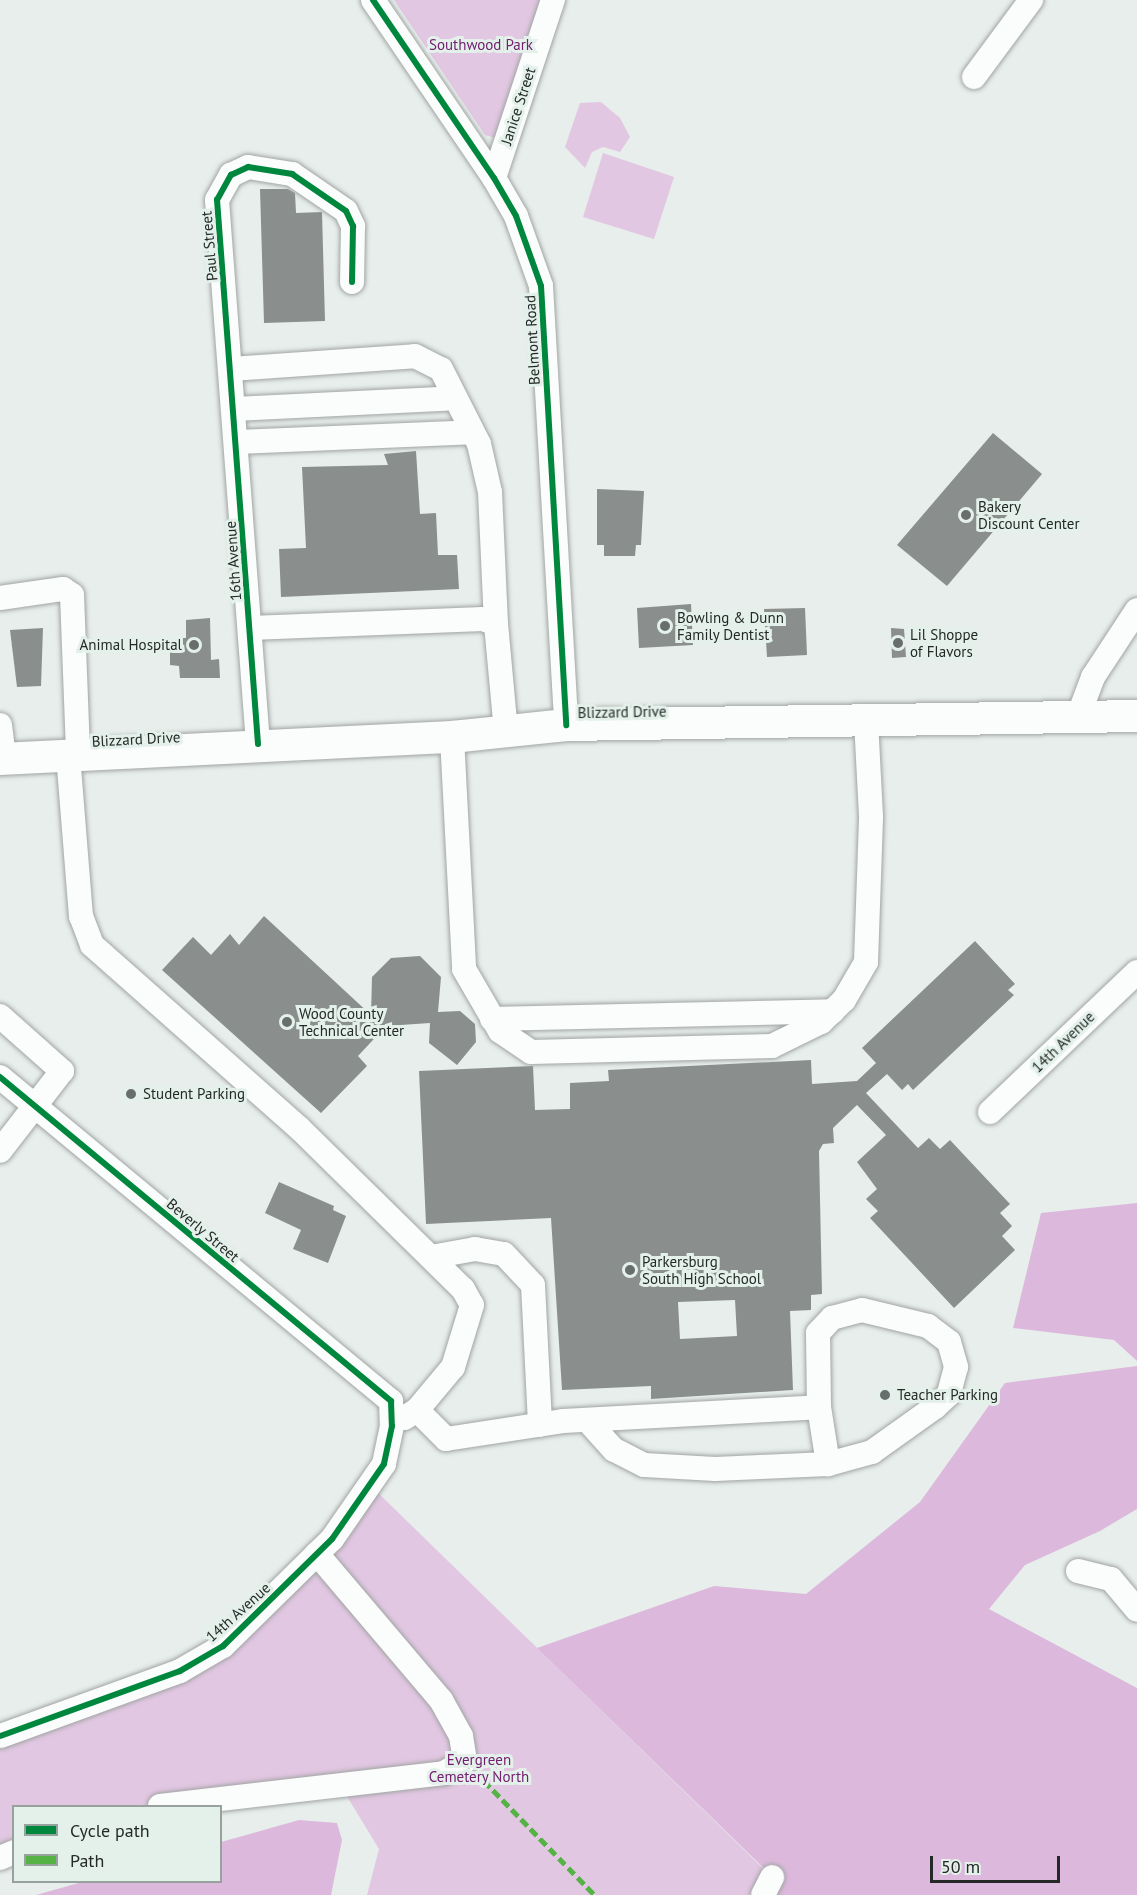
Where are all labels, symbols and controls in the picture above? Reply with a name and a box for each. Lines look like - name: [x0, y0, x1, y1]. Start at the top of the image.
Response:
- park label: Southwood Park: [429, 36, 533, 54]
- street label: Janice Street: [497, 65, 539, 147]
- street label: Paul Street: [197, 210, 221, 282]
- street label: Belmont Road: [521, 295, 543, 385]
- place label: Bakery Discount Center: [978, 497, 1079, 532]
- marker: Bakery Discount Center: [959, 508, 973, 522]
- street label: 16th Avenue: [221, 520, 245, 602]
- place label: Bowling & Dunn Family Dentist: [677, 608, 784, 643]
- marker: Bowling & Dunn Family Dentist: [658, 619, 672, 633]
- place label: Lil Shoppe of Flavors: [910, 625, 978, 660]
- place label: Animal Hospital: [80, 636, 182, 654]
- marker: Lil Shoppe of Flavors: [891, 636, 905, 650]
- marker: Animal Hospital: [187, 638, 201, 652]
- street label: Blizzard Drive: [577, 702, 667, 722]
- street label: Blizzard Drive: [91, 728, 181, 750]
- place label: Wood County Technical Center: [299, 1004, 404, 1039]
- street label: 14th Avenue: [1028, 1008, 1098, 1076]
- marker: Wood County Technical Center: [280, 1015, 294, 1029]
- place label: Student Parking: [143, 1085, 245, 1103]
- marker: Student Parking: [124, 1087, 138, 1101]
- street label: Beverly Street: [163, 1194, 243, 1266]
- place label: Parkersburg South High School: [642, 1252, 761, 1287]
- marker: Parkersburg South High School: [623, 1263, 637, 1277]
- place label: Teacher Parking: [897, 1386, 998, 1404]
- marker: Teacher Parking: [878, 1388, 892, 1402]
- street label: 14th Avenue: [202, 1578, 274, 1646]
- park label: Evergreen Cemetery North: [428, 1750, 530, 1785]
- legend: [12, 1805, 222, 1883]
- text: Cycle path: [70, 1819, 150, 1842]
- scale bar: [933, 1844, 1064, 1882]
- text: Path: [70, 1849, 104, 1872]
- text: 50 m: [941, 1855, 980, 1878]

